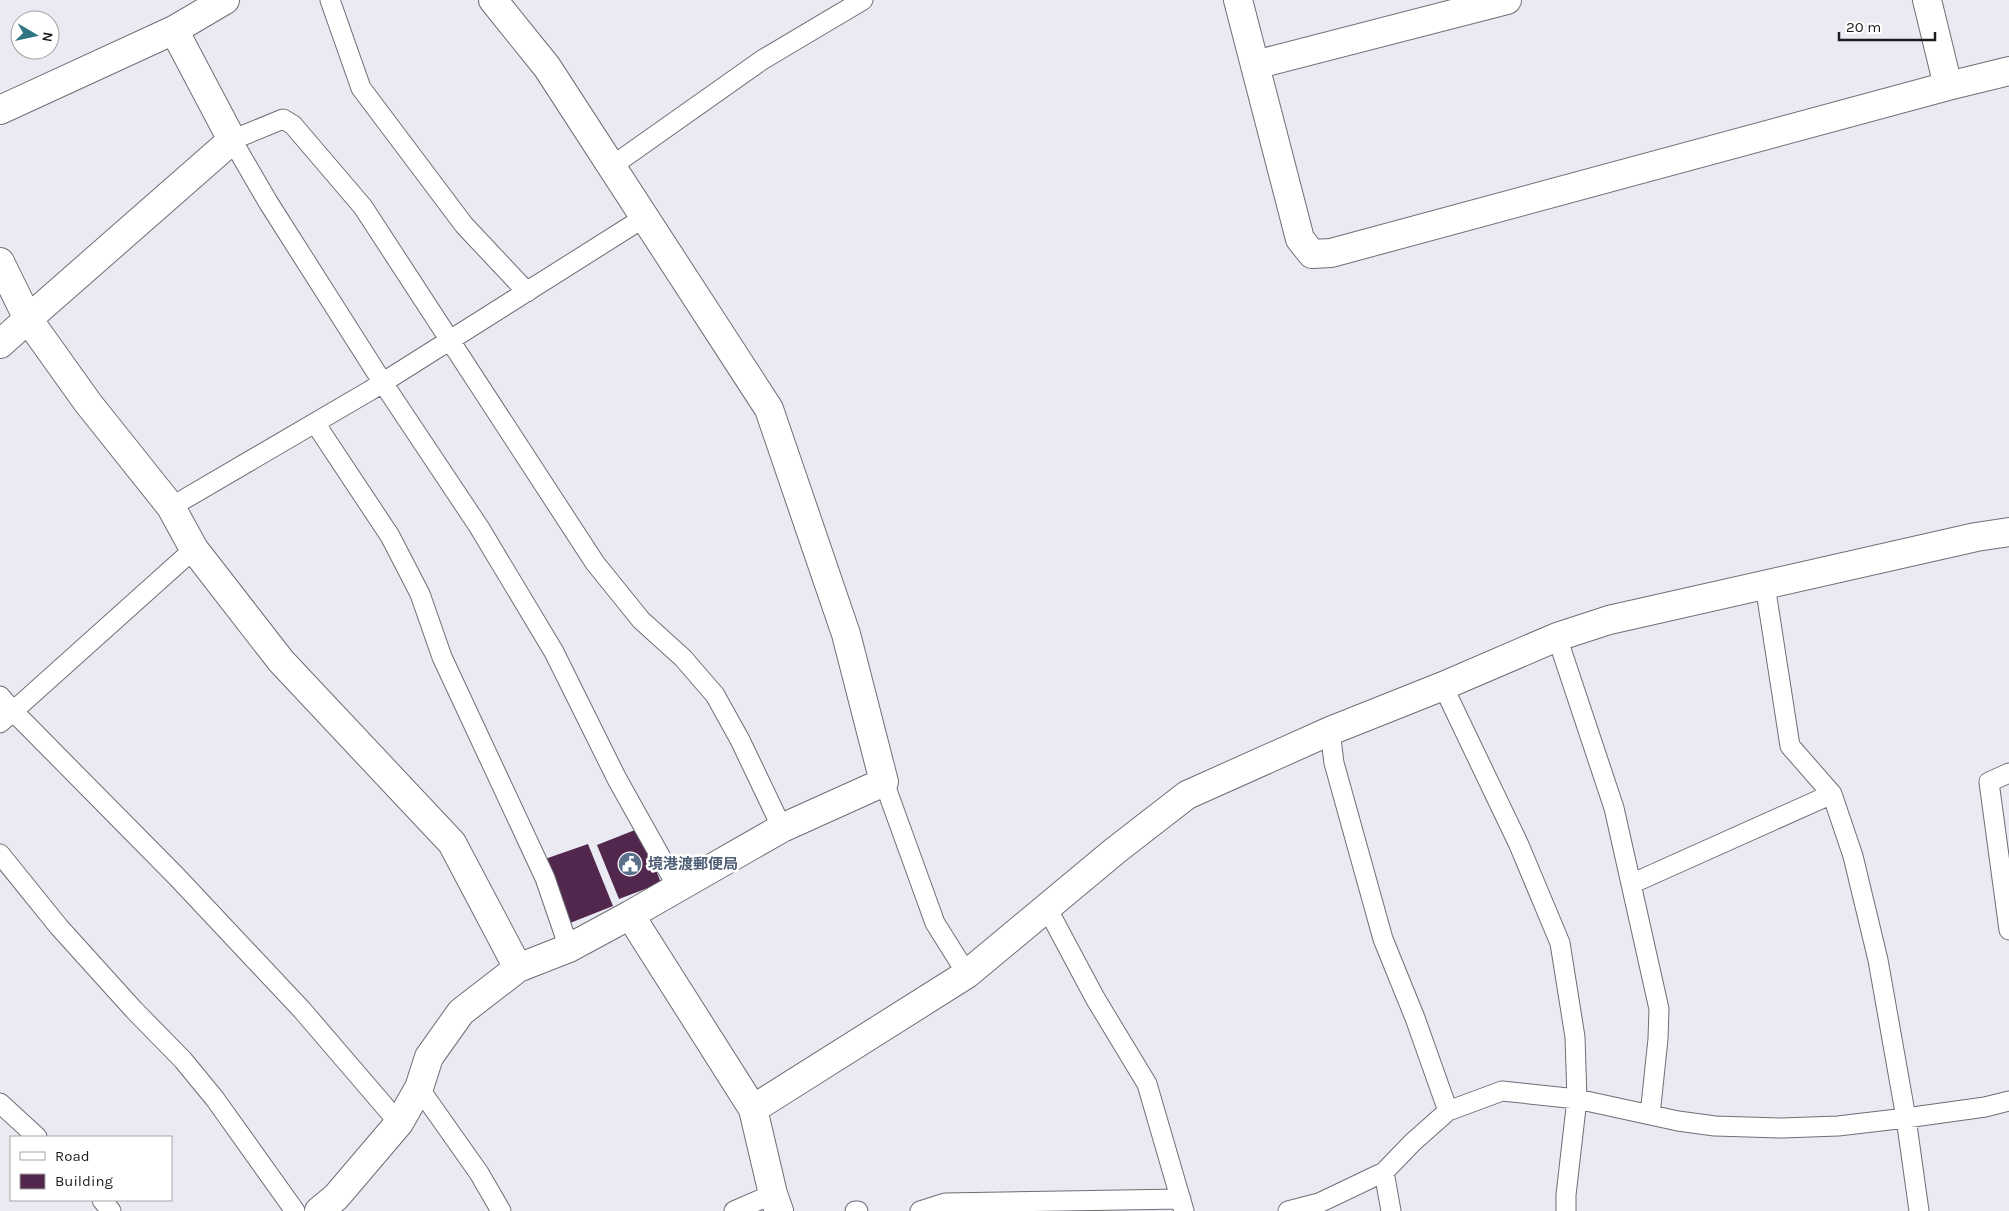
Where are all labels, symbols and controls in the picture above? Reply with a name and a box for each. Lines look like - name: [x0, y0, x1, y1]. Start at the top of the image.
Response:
- north arrow: [10, 10, 60, 60]
- scale bar: [1839, 10, 1935, 42]
- text: 20 m: [1846, 18, 1881, 36]
- text: N: [38, 31, 57, 43]
- public building icon: 境港渡郵便局: [617, 851, 643, 877]
- place label: 境港渡郵便局: [648, 855, 738, 873]
- legend: [10, 1136, 172, 1201]
- text: Road: [55, 1147, 90, 1165]
- text: Building: [55, 1172, 113, 1190]

